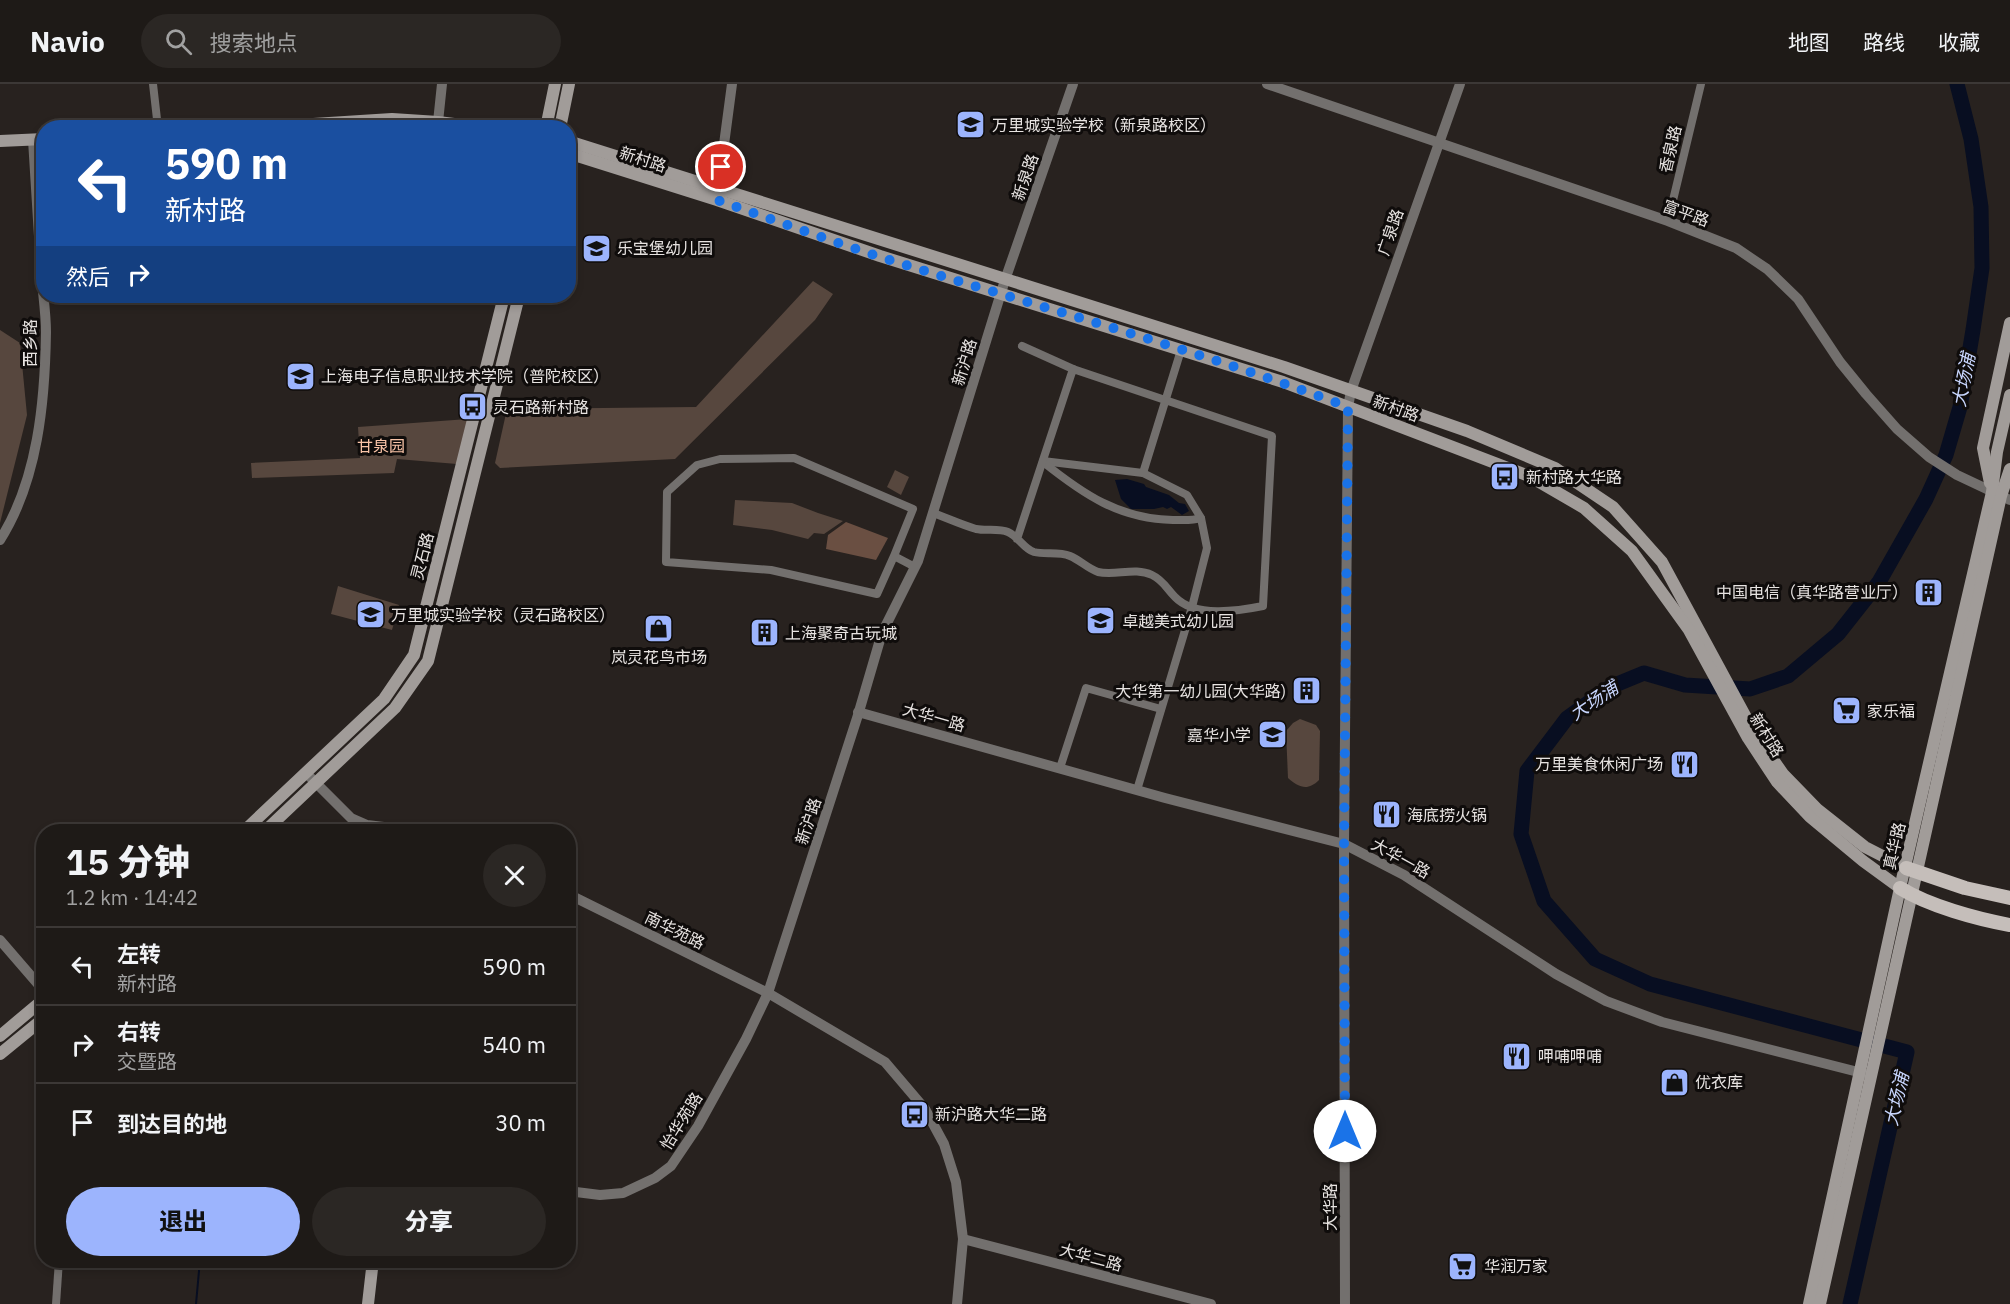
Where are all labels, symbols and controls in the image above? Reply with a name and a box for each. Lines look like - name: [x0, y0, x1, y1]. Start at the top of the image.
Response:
- search box: [141, 14, 561, 68]
- text: Navio: [30, 23, 105, 60]
- icon: search: [162, 25, 195, 58]
- text: 搜索地点: [210, 28, 298, 57]
- text: 地图: [1788, 28, 1830, 56]
- text: 路线: [1863, 28, 1905, 56]
- text: 收藏: [1938, 28, 1980, 56]
- school or university icon: 万里城实验学校（新泉路校区）: [955, 109, 987, 141]
- place label: 万里城实验学校（新泉路校区）: [992, 115, 1216, 135]
- street label: 香泉路: [1655, 123, 1685, 175]
- text: 590 m: [165, 136, 288, 191]
- pin: [695, 141, 746, 192]
- street label: 新村路: [617, 142, 669, 176]
- icon: left: [66, 144, 144, 222]
- icon: arrive: [704, 150, 737, 183]
- street label: 新泉路: [1008, 151, 1042, 203]
- text: 新村路: [165, 192, 246, 227]
- street label: 富平路: [1660, 195, 1712, 231]
- street label: 广泉路: [1373, 206, 1407, 258]
- school or university icon: 乐宝堡幼儿园: [580, 232, 612, 264]
- place label: 乐宝堡幼儿园: [617, 238, 713, 258]
- icon: right: [122, 258, 155, 291]
- text: 然后: [66, 262, 110, 291]
- street label: 西乡路: [20, 319, 40, 367]
- street label: 新沪路: [947, 336, 981, 388]
- water label: 大场浦: [1947, 348, 1981, 409]
- school or university icon: 上海电子信息职业技术学院（普陀校区）: [284, 360, 316, 392]
- place label: 上海电子信息职业技术学院（普陀校区）: [321, 366, 609, 386]
- street label: 新村路: [1370, 390, 1422, 426]
- bus stop icon: 灵石路新村路: [456, 391, 488, 423]
- place label: 灵石路新村路: [493, 397, 589, 417]
- park label: 甘泉园: [357, 436, 405, 456]
- bus stop icon: 新村路大华路: [1489, 461, 1521, 493]
- place label: 新村路大华路: [1526, 467, 1622, 487]
- street label: 灵石路: [406, 530, 438, 582]
- building icon: 中国电信（真华路营业厅）: [1913, 576, 1945, 608]
- place label: 中国电信（真华路营业厅）: [1716, 582, 1908, 602]
- school or university icon: 万里城实验学校（灵石路校区）: [354, 599, 386, 631]
- place label: 万里城实验学校（灵石路校区）: [391, 605, 615, 625]
- school or university icon: 卓越美式幼儿园: [1085, 605, 1117, 637]
- place label: 卓越美式幼儿园: [1122, 611, 1234, 631]
- shop icon: 岚灵花鸟市场: [643, 613, 675, 645]
- building icon: 上海聚奇古玩城: [748, 617, 780, 649]
- place label: 上海聚奇古玩城: [785, 623, 897, 643]
- place label: 岚灵花鸟市场: [611, 647, 707, 667]
- water label: 大场浦: [1565, 674, 1625, 725]
- building icon: 大华第一幼儿园(大华路): [1291, 675, 1323, 707]
- place label: 大华第一幼儿园(大华路): [1115, 681, 1286, 701]
- supermarket icon: 家乐福: [1830, 695, 1862, 727]
- street label: 大华一路: [900, 699, 968, 735]
- place label: 家乐福: [1867, 701, 1915, 721]
- street label: 新村路: [1746, 709, 1788, 761]
- school or university icon: 嘉华小学: [1256, 719, 1288, 751]
- place label: 嘉华小学: [1187, 725, 1251, 745]
- restaurant icon: 万里美食休闲广场: [1668, 748, 1700, 780]
- place label: 万里美食休闲广场: [1535, 754, 1663, 774]
- street label: 新沪路: [791, 795, 825, 847]
- restaurant icon: 海底捞火锅: [1370, 799, 1402, 831]
- place label: 海底捞火锅: [1407, 805, 1487, 825]
- street label: 真华路: [1879, 820, 1909, 872]
- street label: 大华一路: [1368, 834, 1434, 882]
- text: 15 分钟: [66, 838, 190, 885]
- button: close: [483, 844, 546, 907]
- text: 1.2 km · 14:42: [66, 884, 198, 911]
- street label: 南华苑路: [642, 907, 708, 953]
- text: 左转: [117, 939, 161, 968]
- icon: left: [66, 950, 99, 983]
- text: 590 m: [482, 952, 546, 981]
- text: 新村路: [117, 970, 177, 997]
- text: 右转: [117, 1017, 161, 1046]
- icon: right: [66, 1028, 99, 1061]
- text: 540 m: [482, 1030, 546, 1059]
- restaurant icon: 呷哺呷哺: [1501, 1040, 1533, 1072]
- place label: 呷哺呷哺: [1538, 1046, 1602, 1066]
- text: 交暨路: [117, 1048, 177, 1075]
- shop icon: 优衣库: [1658, 1066, 1690, 1098]
- water label: 大场浦: [1879, 1067, 1914, 1128]
- place label: 优衣库: [1695, 1072, 1743, 1092]
- street label: 怡华苑路: [656, 1089, 706, 1153]
- bus stop icon: 新沪路大华二路: [898, 1098, 930, 1130]
- position arrow: [1313, 1099, 1377, 1163]
- place label: 新沪路大华二路: [935, 1104, 1047, 1124]
- icon: arrive: [66, 1106, 99, 1139]
- text: 30 m: [495, 1108, 546, 1137]
- text: 到达目的地: [117, 1109, 227, 1138]
- street label: 大华路: [1320, 1183, 1340, 1231]
- button: 退出: [66, 1187, 300, 1256]
- button: 分享: [312, 1187, 546, 1256]
- street label: 大华二路: [1057, 1239, 1125, 1275]
- supermarket icon: 华润万家: [1447, 1250, 1479, 1282]
- place label: 华润万家: [1484, 1256, 1548, 1276]

